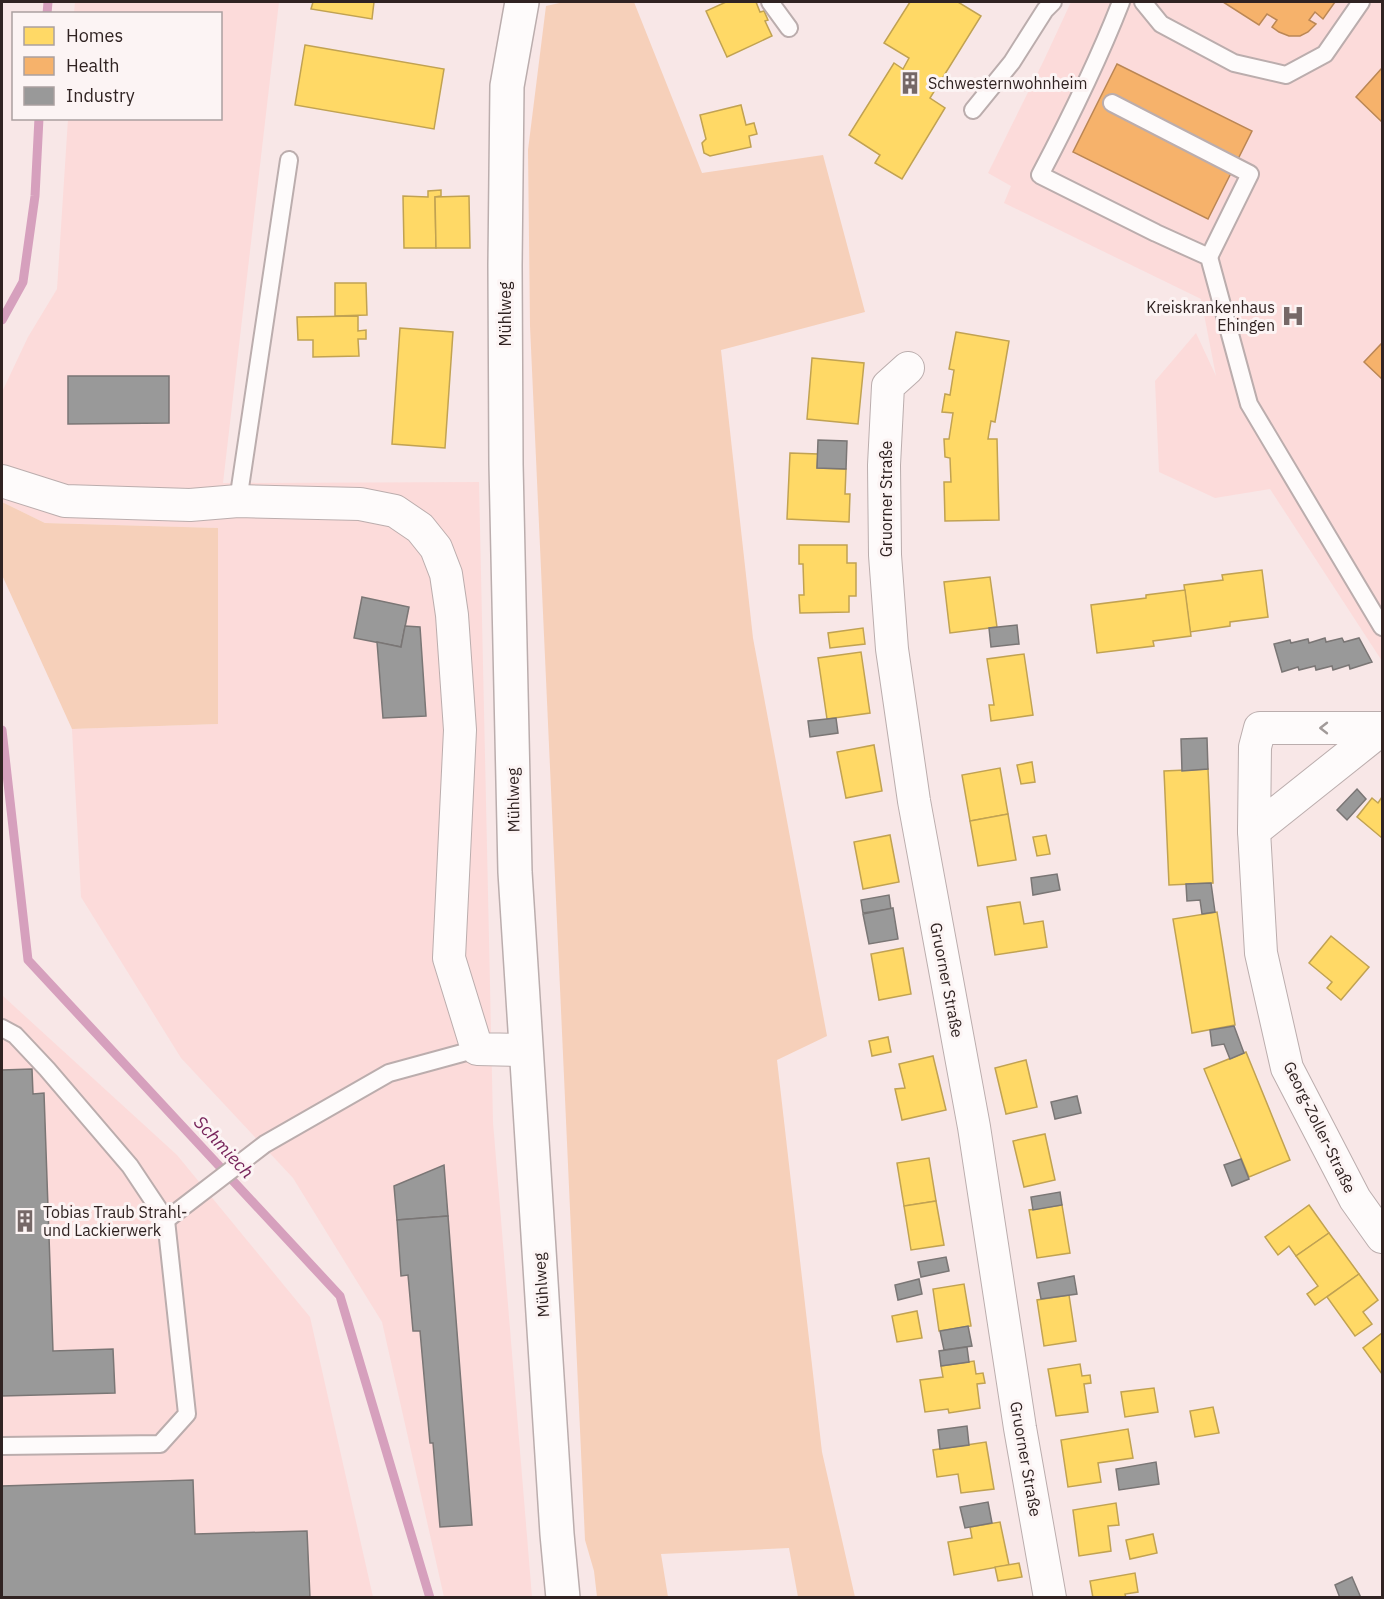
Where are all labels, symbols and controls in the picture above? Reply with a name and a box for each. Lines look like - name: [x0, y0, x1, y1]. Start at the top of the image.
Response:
- legend: [12, 12, 222, 120]
- text: Homes: [66, 24, 123, 47]
- text: Health: [66, 54, 120, 77]
- building icon: Schwesternwohnheim: [897, 70, 923, 96]
- place label: Schwesternwohnheim: [928, 73, 1087, 93]
- text: Industry: [66, 84, 135, 107]
- street label: Mühlweg: [495, 281, 515, 346]
- place label: Kreiskrankenhaus Ehingen: [1146, 297, 1275, 335]
- hospital icon: Kreiskrankenhaus Ehingen: [1280, 303, 1306, 329]
- street label: Gruorner Straße: [876, 440, 896, 557]
- one-way arrow: [1320, 722, 1329, 734]
- street label: Mühlweg: [502, 767, 524, 833]
- street label: Gruorner Straße: [926, 921, 968, 1039]
- street label: Georg-Zoller-Straße: [1279, 1058, 1361, 1196]
- water label: Schmiech: [189, 1111, 259, 1183]
- place label: Tobias Traub Strahl- und Lackierwerk: [43, 1202, 187, 1240]
- building icon: Tobias Traub Strahl- und Lackierwerk: [12, 1208, 38, 1234]
- street label: Mühlweg: [529, 1251, 553, 1318]
- street label: Gruorner Straße: [1006, 1400, 1046, 1518]

